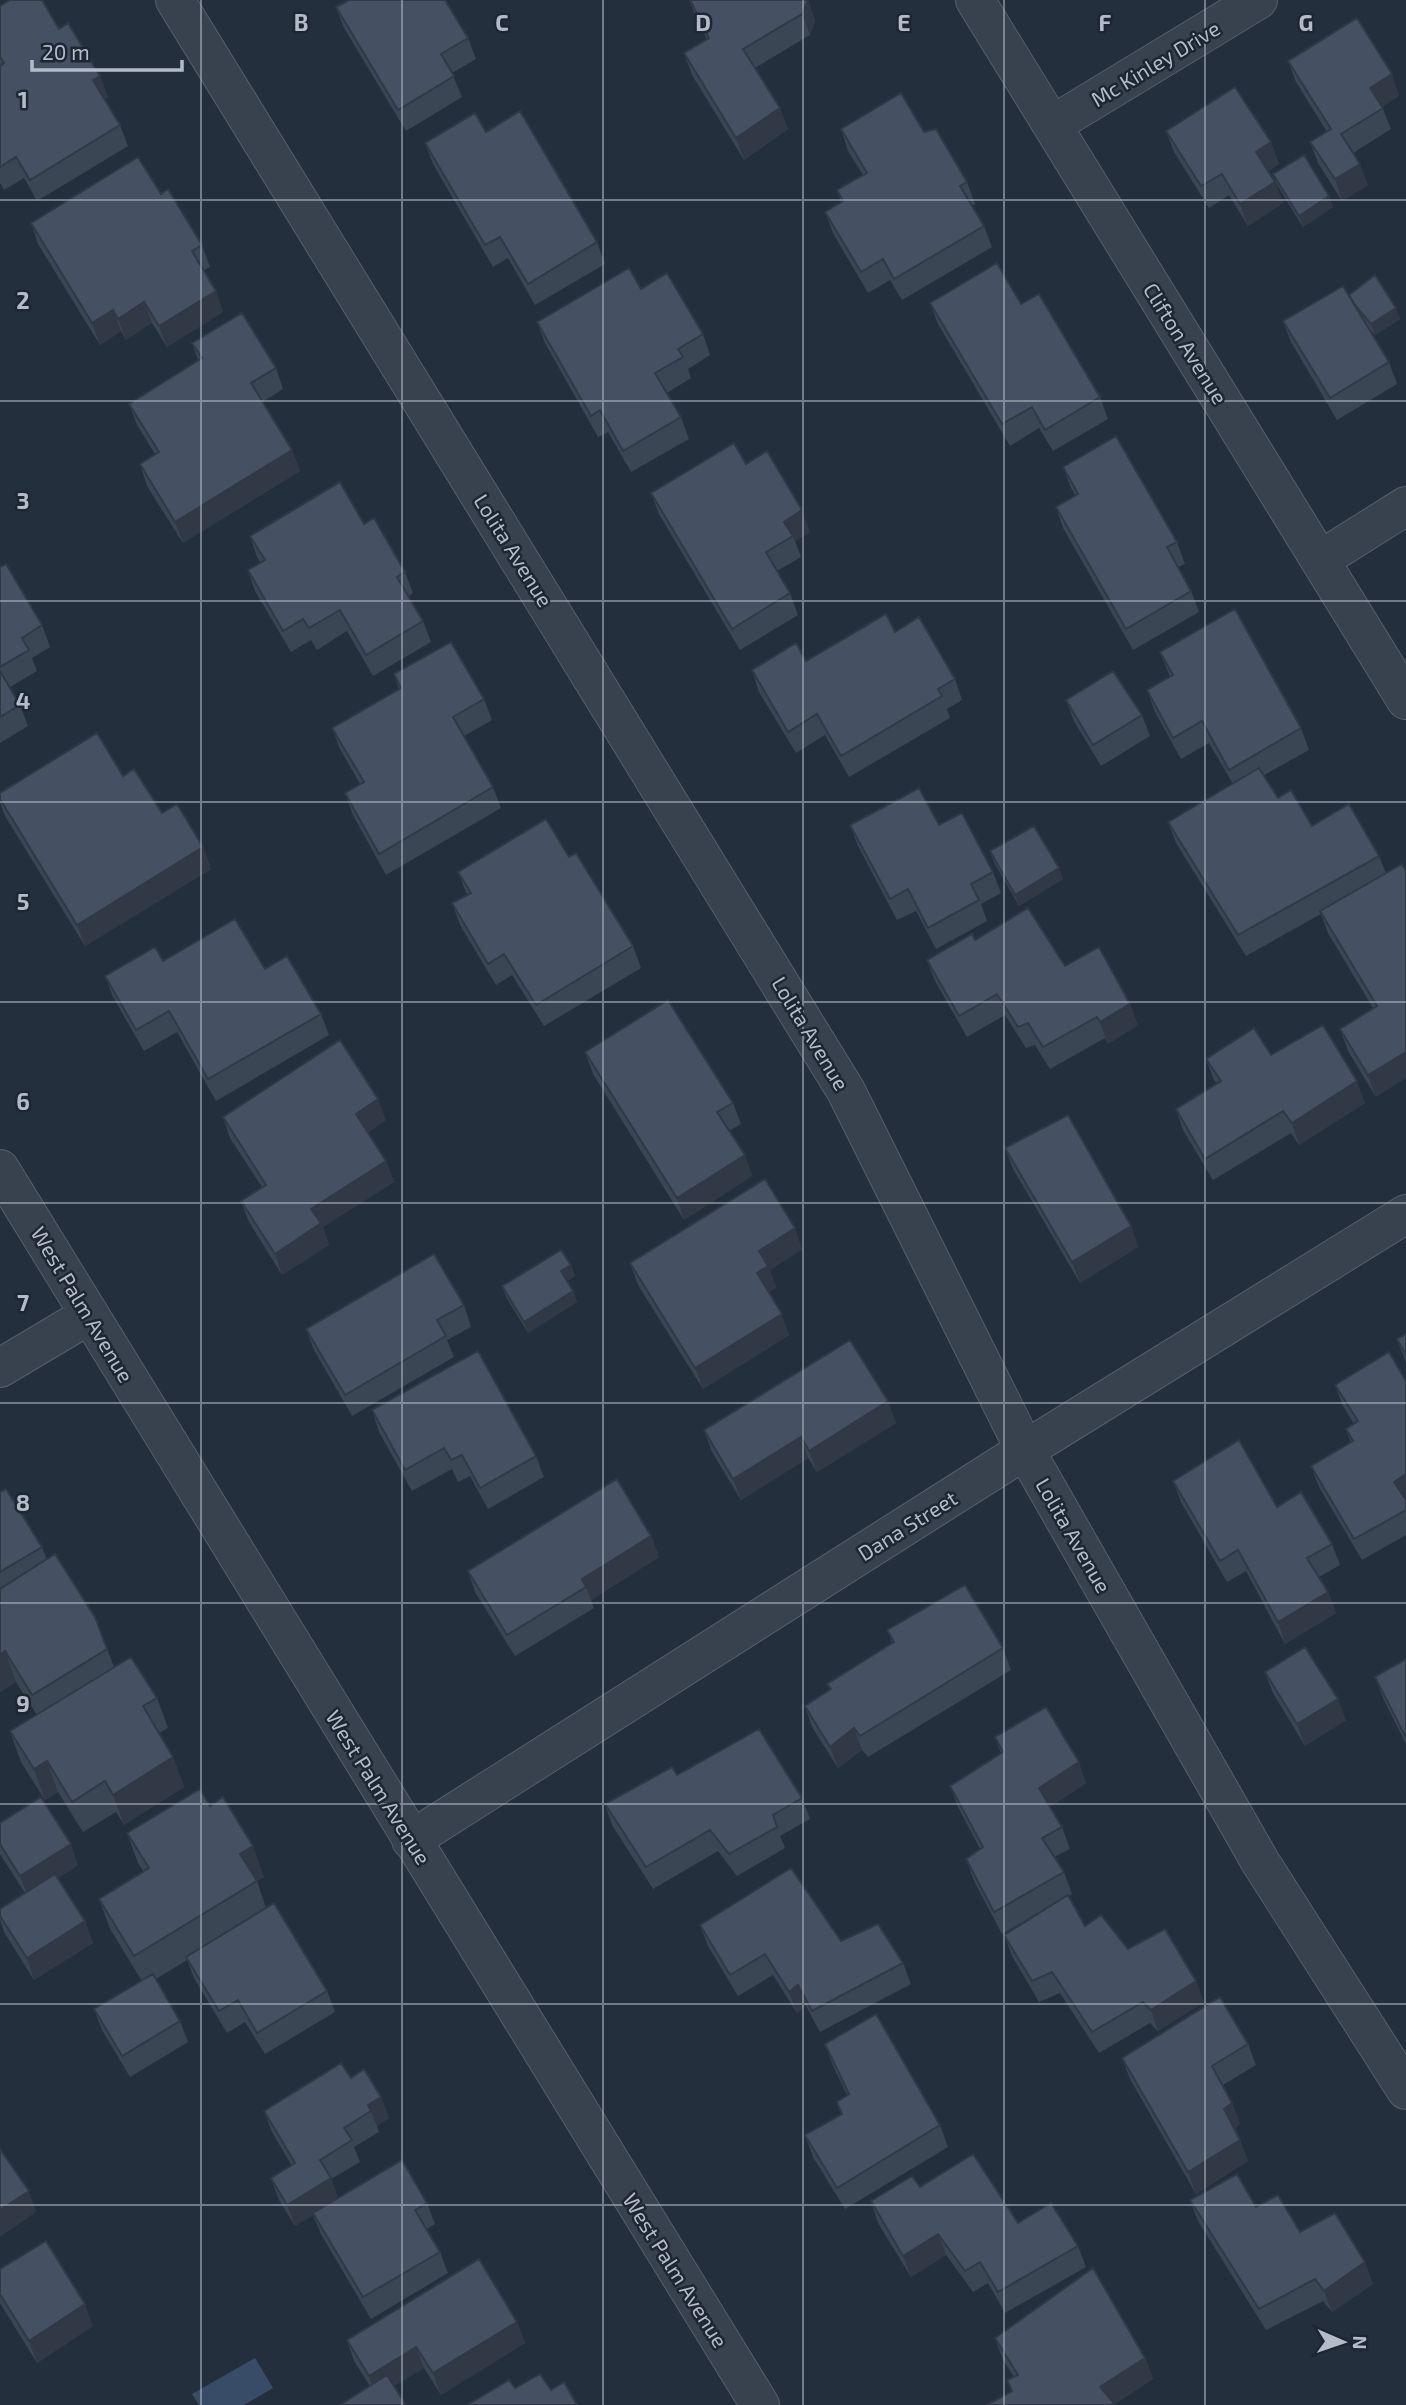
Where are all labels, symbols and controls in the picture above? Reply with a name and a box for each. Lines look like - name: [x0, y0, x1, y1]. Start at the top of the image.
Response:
- text: B: [294, 8, 308, 36]
- text: C: [495, 8, 509, 36]
- text: D: [695, 8, 711, 36]
- text: E: [897, 8, 911, 36]
- text: F: [1099, 8, 1112, 36]
- text: G: [1299, 8, 1313, 36]
- street label: Mc Kinley Drive: [1086, 15, 1224, 111]
- scale bar: [32, 28, 182, 72]
- text: 20 m: [42, 39, 90, 64]
- text: 1: [18, 85, 28, 113]
- street label: Clifton Avenue: [1139, 278, 1233, 408]
- text: 2: [16, 286, 30, 314]
- text: 3: [16, 486, 30, 514]
- street label: Lolita Avenue: [469, 489, 559, 611]
- text: 4: [16, 686, 30, 714]
- text: 5: [17, 887, 29, 915]
- street label: Lolita Avenue: [767, 972, 855, 1094]
- text: 6: [16, 1087, 30, 1115]
- street label: West Palm Avenue: [27, 1222, 139, 1386]
- text: 7: [17, 1288, 29, 1316]
- street label: Lolita Avenue: [1031, 1473, 1117, 1597]
- street label: Dana Street: [853, 1485, 961, 1565]
- text: 8: [16, 1488, 30, 1516]
- text: 9: [16, 1689, 30, 1717]
- street label: West Palm Avenue: [321, 1705, 437, 1869]
- street label: West Palm Avenue: [618, 2188, 734, 2352]
- north arrow: [1308, 2307, 1378, 2377]
- text: N: [1349, 2335, 1372, 2350]

